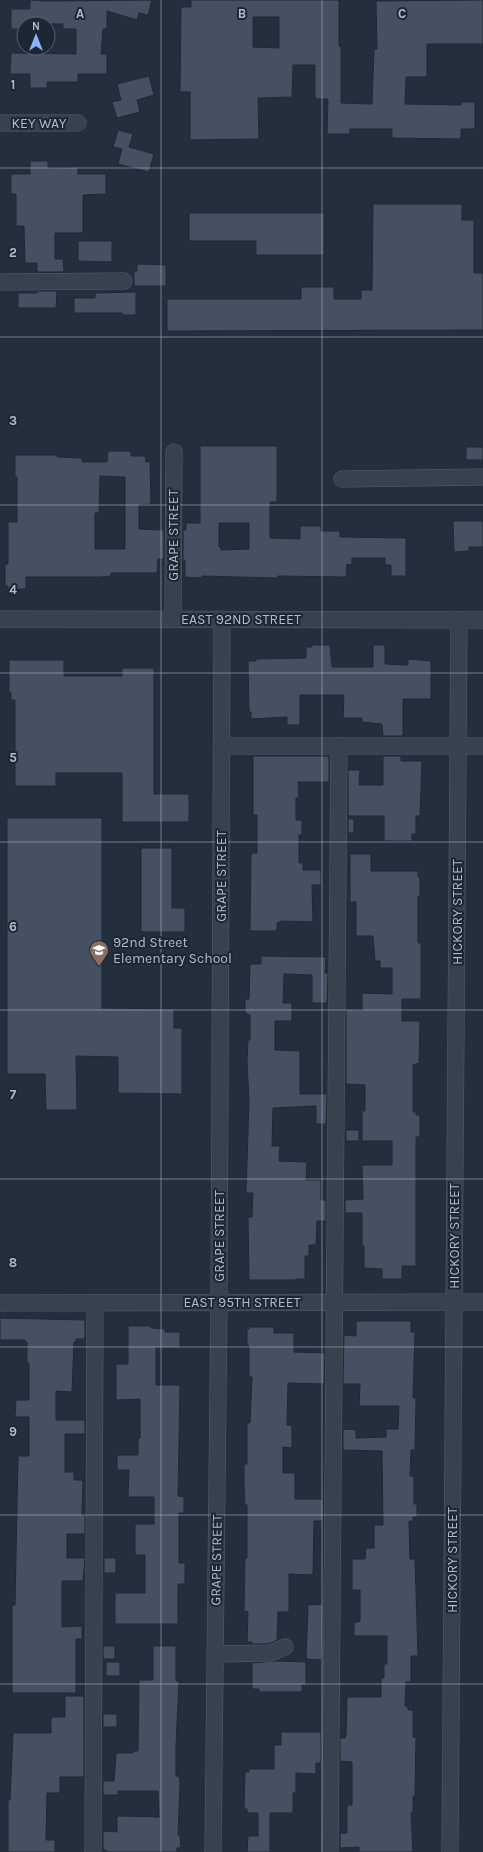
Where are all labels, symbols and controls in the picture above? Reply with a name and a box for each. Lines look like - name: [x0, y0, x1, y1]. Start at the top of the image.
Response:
- text: A: [76, 6, 84, 21]
- text: B: [238, 6, 246, 21]
- text: C: [398, 6, 406, 21]
- north arrow: [16, 16, 56, 56]
- text: N: [32, 20, 40, 33]
- text: 1: [11, 77, 15, 92]
- street label: KEY WAY: [12, 115, 67, 132]
- text: 2: [9, 245, 17, 260]
- text: 3: [9, 413, 17, 428]
- street label: GRAPE STREET: [165, 489, 182, 581]
- text: 4: [9, 582, 17, 597]
- street label: EAST 92ND STREET: [181, 611, 301, 628]
- text: 5: [9, 750, 17, 765]
- street label: GRAPE STREET: [213, 830, 230, 922]
- street label: HICKORY STREET: [449, 859, 466, 965]
- text: 6: [9, 919, 17, 934]
- place label: 92nd Street Elementary School: [113, 934, 232, 967]
- school or university icon: 92nd Street Elementary School: [88, 939, 110, 967]
- text: 7: [10, 1087, 17, 1102]
- street label: HICKORY STREET: [446, 1183, 463, 1289]
- street label: GRAPE STREET: [211, 1190, 228, 1282]
- text: 8: [9, 1255, 17, 1270]
- street label: EAST 95TH STREET: [183, 1294, 301, 1311]
- text: 9: [9, 1424, 17, 1439]
- street label: HICKORY STREET: [444, 1507, 461, 1613]
- street label: GRAPE STREET: [207, 1514, 226, 1606]

